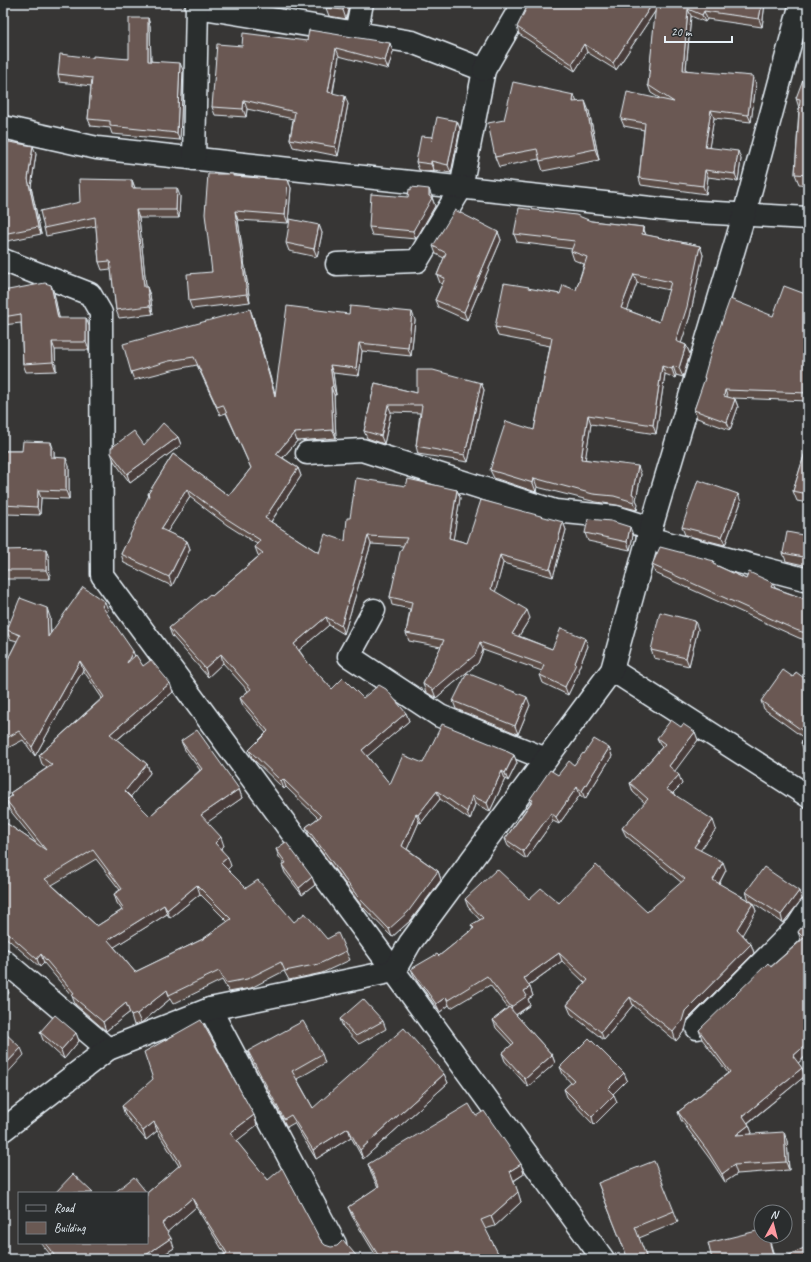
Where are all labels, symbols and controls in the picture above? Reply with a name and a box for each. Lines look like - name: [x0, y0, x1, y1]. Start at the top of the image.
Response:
- scale bar: [665, 18, 732, 44]
- text: 20 m: [671, 24, 693, 40]
- legend: [18, 1192, 148, 1244]
- text: Road: [54, 1200, 76, 1216]
- north arrow: [753, 1204, 793, 1244]
- text: N: [770, 1207, 781, 1222]
- text: Building: [54, 1220, 86, 1236]

